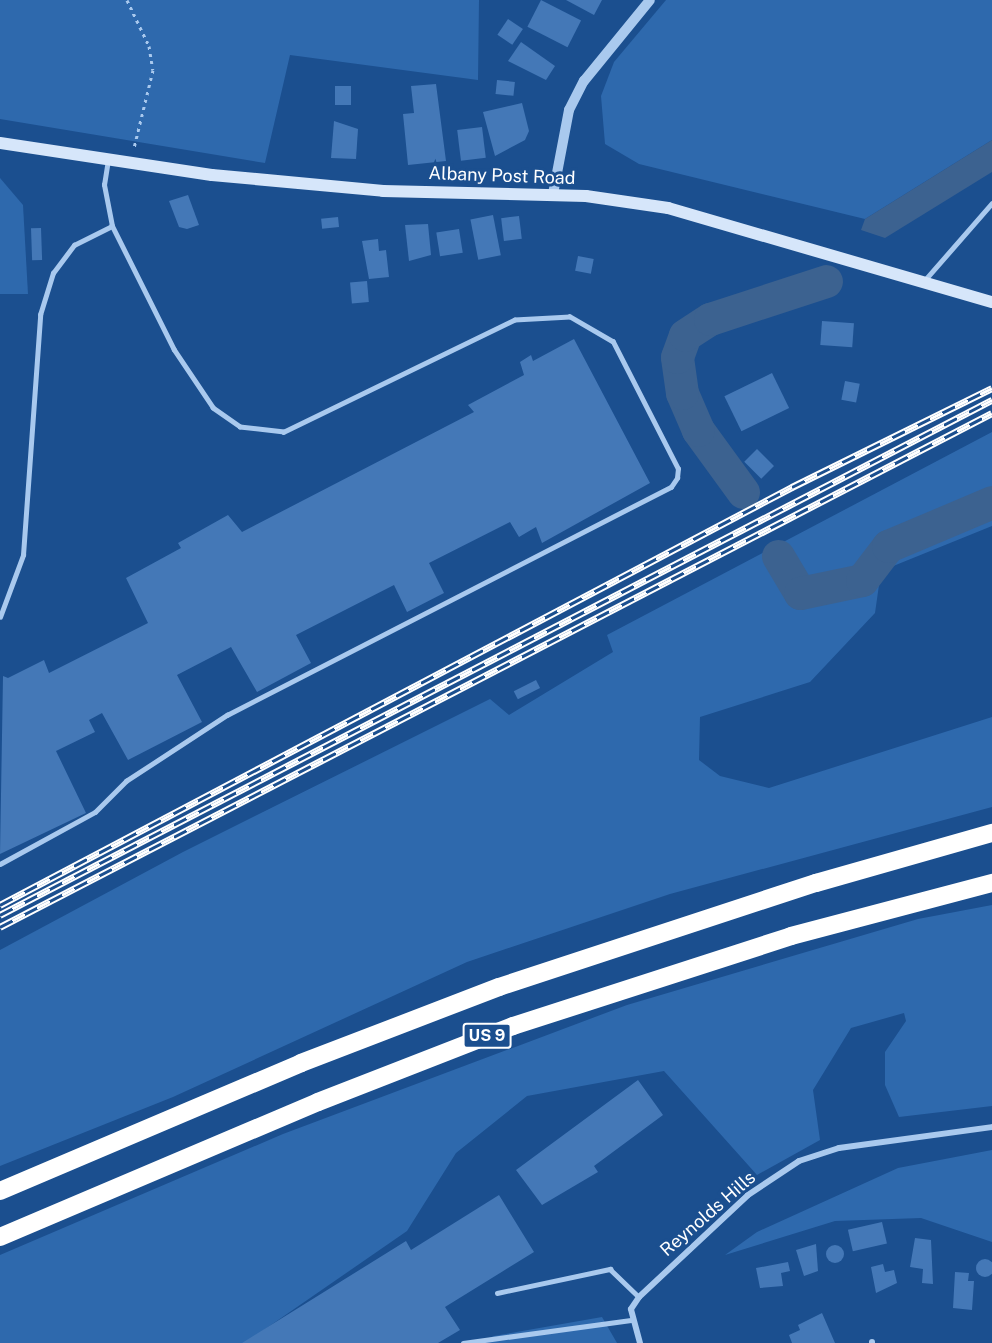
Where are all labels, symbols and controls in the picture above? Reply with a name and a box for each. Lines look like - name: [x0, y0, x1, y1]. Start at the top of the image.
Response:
- street label: Albany Post Road: [428, 163, 576, 189]
- road number: US 9: [462, 1023, 512, 1049]
- street label: Reynolds Hills: [656, 1167, 760, 1261]

